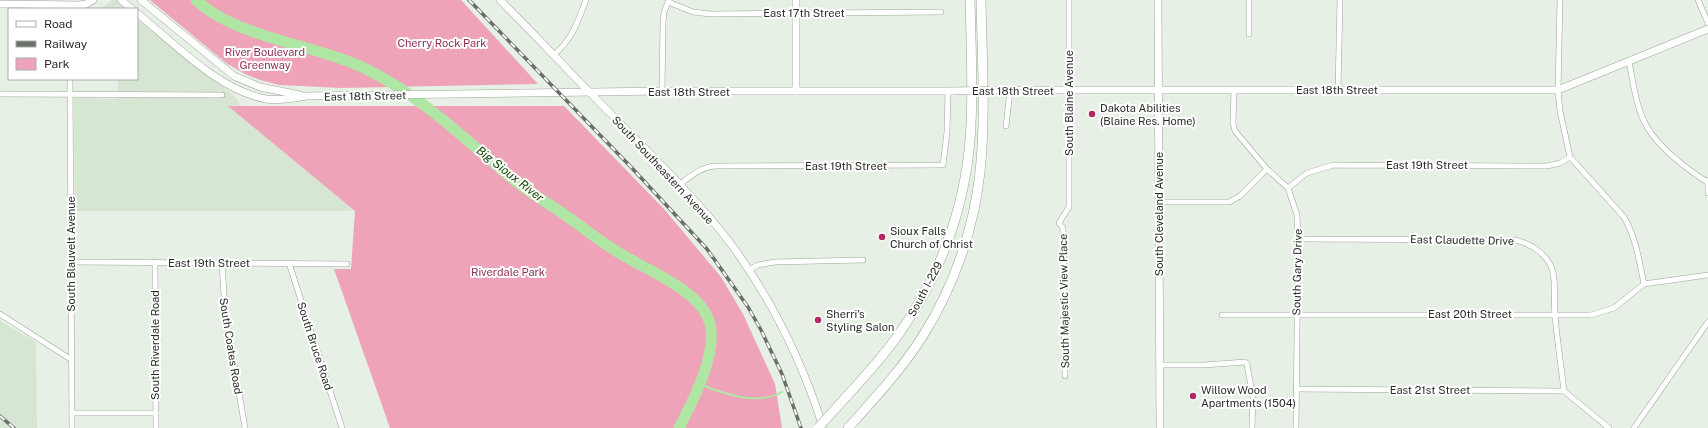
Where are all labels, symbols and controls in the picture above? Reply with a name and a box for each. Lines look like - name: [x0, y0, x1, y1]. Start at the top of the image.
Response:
- street label: East 17th Street: [763, 7, 845, 19]
- legend: [8, 8, 138, 80]
- text: Road: [44, 17, 72, 31]
- text: Railway: [44, 37, 88, 51]
- park label: Cherry Rock Park: [397, 37, 487, 49]
- park label: River Boulevard Greenway: [225, 46, 305, 71]
- street label: South Blaine Avenue: [1063, 50, 1075, 156]
- text: Park: [44, 57, 70, 71]
- street label: East 18th Street: [1296, 84, 1378, 96]
- street label: East 18th Street: [972, 85, 1054, 97]
- street label: East 18th Street: [648, 86, 730, 98]
- street label: East 18th Street: [324, 89, 406, 103]
- place label: Dakota Abilities (Blaine Res. Home): [1100, 102, 1196, 127]
- marker: Dakota Abilities (Blaine Res. Home): [1087, 109, 1097, 119]
- street label: South Southeastern Avenue: [610, 114, 716, 226]
- water label: Big Sioux River: [474, 143, 547, 205]
- street label: South Cleveland Avenue: [1153, 152, 1165, 276]
- street label: East 19th Street: [1386, 159, 1468, 171]
- street label: East 19th Street: [805, 160, 887, 172]
- street label: South Blauvelt Avenue: [65, 196, 77, 312]
- place label: Sioux Falls Church of Christ: [890, 225, 973, 250]
- street label: South Gary Drive: [1290, 229, 1304, 315]
- marker: Sioux Falls Church of Christ: [877, 232, 887, 242]
- street label: South Majestic View Place: [1057, 233, 1071, 369]
- street label: East Claudette Drive: [1410, 233, 1514, 247]
- street label: East 19th Street: [168, 257, 250, 269]
- street label: South I-229: [906, 259, 945, 319]
- park label: Riverdale Park: [471, 266, 545, 278]
- street label: South Riverdale Road: [149, 290, 161, 400]
- street label: South Coates Road: [217, 297, 245, 395]
- street label: South Bruce Road: [295, 300, 335, 392]
- place label: Sherri's Styling Salon: [826, 308, 894, 333]
- street label: East 20th Street: [1428, 308, 1512, 320]
- marker: Sherri's Styling Salon: [813, 315, 823, 325]
- place label: Willow Wood Apartments (1504): [1201, 384, 1296, 409]
- street label: East 21st Street: [1390, 384, 1470, 396]
- marker: Willow Wood Apartments (1504): [1188, 391, 1198, 401]

